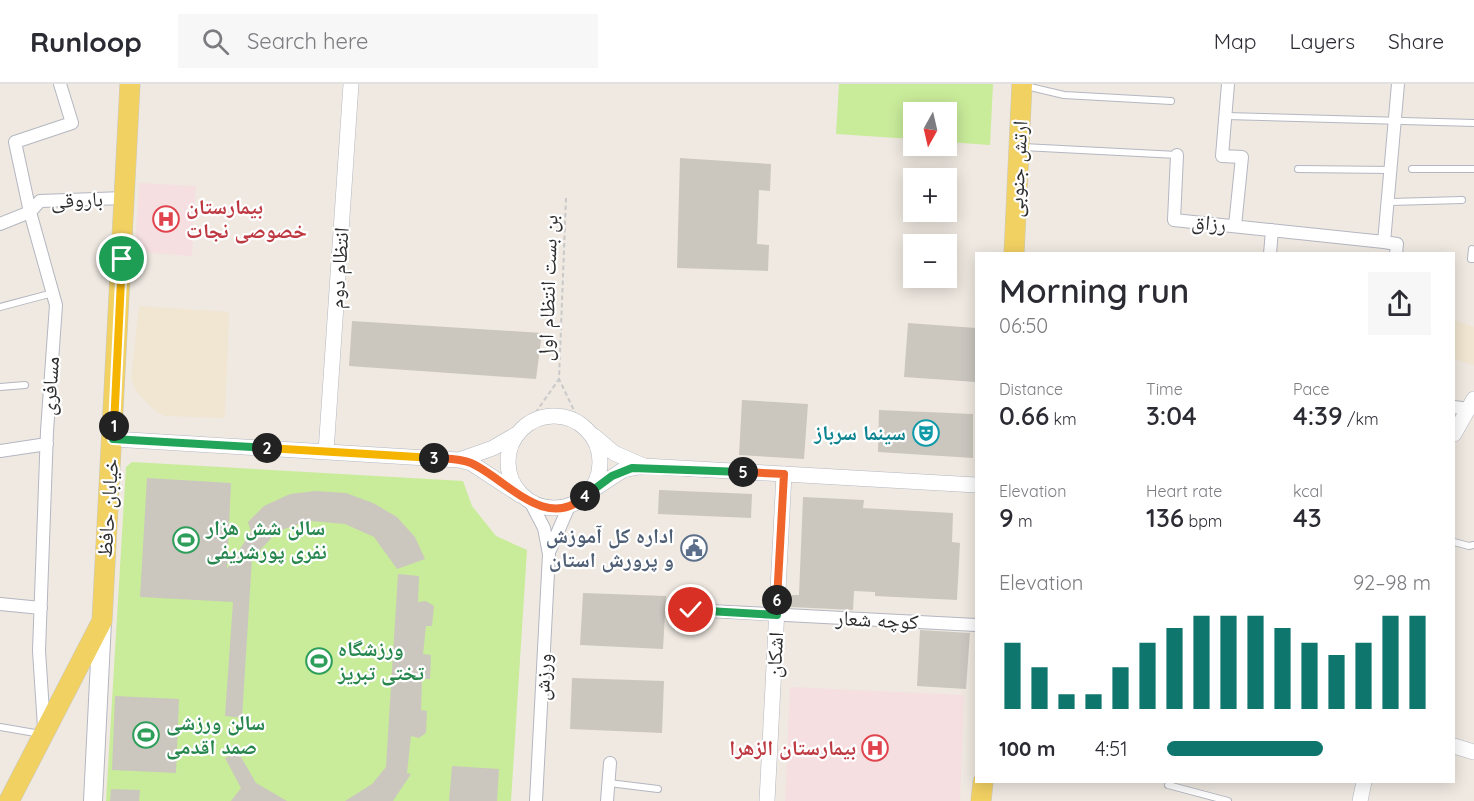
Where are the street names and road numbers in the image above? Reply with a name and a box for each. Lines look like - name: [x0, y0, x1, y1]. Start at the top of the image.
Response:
- street label: ارتش جنوبی: [1001, 120, 1034, 218]
- street label: باروقی: [50, 185, 104, 214]
- street label: رزاق: [1190, 207, 1228, 238]
- street label: بن بست انتظام اول: [531, 214, 565, 362]
- street label: انتظام دوم: [322, 226, 356, 310]
- street label: مسافری: [34, 356, 64, 416]
- street label: خیابان حافظ: [91, 458, 123, 558]
- street label: کوچه شعار: [834, 604, 919, 634]
- street label: اشکان: [760, 631, 788, 679]
- street label: ورزش: [528, 653, 557, 701]

